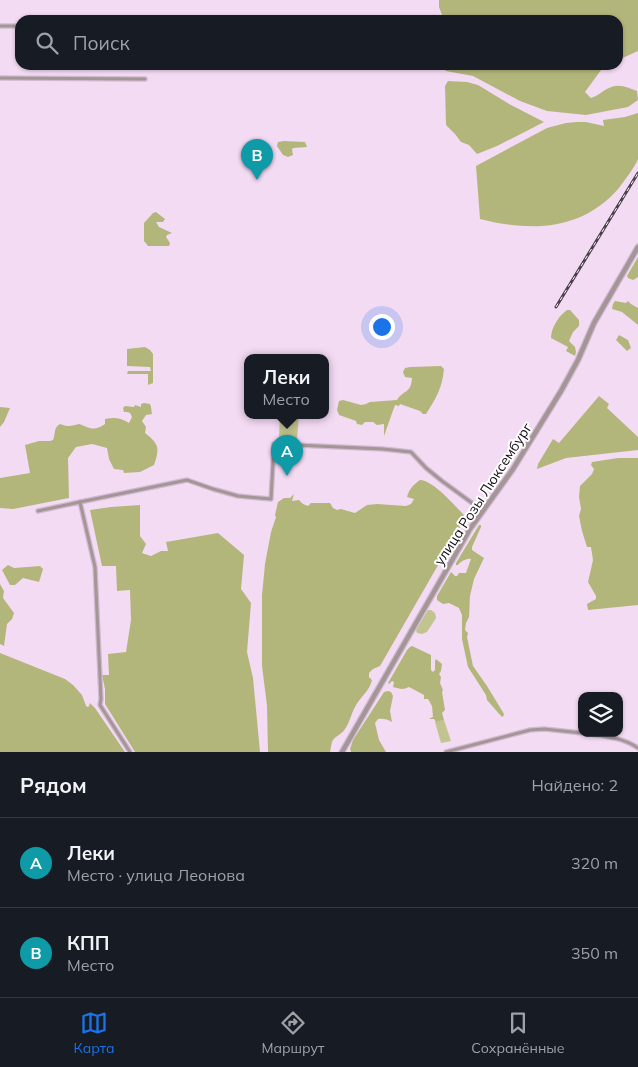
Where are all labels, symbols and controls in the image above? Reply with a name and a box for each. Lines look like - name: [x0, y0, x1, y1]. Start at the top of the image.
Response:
- search box: [15, 15, 623, 70]
- icon: search: [33, 29, 61, 57]
- text: Поиск: [73, 31, 130, 55]
- pin: B: [241, 139, 273, 180]
- your location: [369, 314, 395, 340]
- popup: [244, 354, 329, 419]
- text: Леки: [263, 365, 310, 389]
- text: Место: [263, 389, 310, 409]
- street label: улица Розы Люксембург: [430, 419, 536, 569]
- pin: A: [271, 435, 303, 476]
- map controls: [578, 692, 623, 737]
- button: layers: [578, 692, 623, 737]
- text: Рядом: [20, 772, 87, 798]
- text: Найдено: 2: [532, 775, 618, 795]
- text: Леки: [67, 841, 115, 865]
- text: A: [30, 853, 42, 873]
- text: 320 m: [571, 853, 618, 873]
- text: Место · улица Леонова: [67, 865, 245, 885]
- text: КПП: [67, 931, 109, 955]
- text: B: [30, 943, 42, 963]
- text: 350 m: [571, 943, 618, 963]
- text: Место: [67, 955, 114, 975]
- tab: Карта: [73, 1009, 115, 1057]
- tab: Маршрут: [262, 1009, 324, 1057]
- tab: Сохранённые: [471, 1009, 565, 1057]

